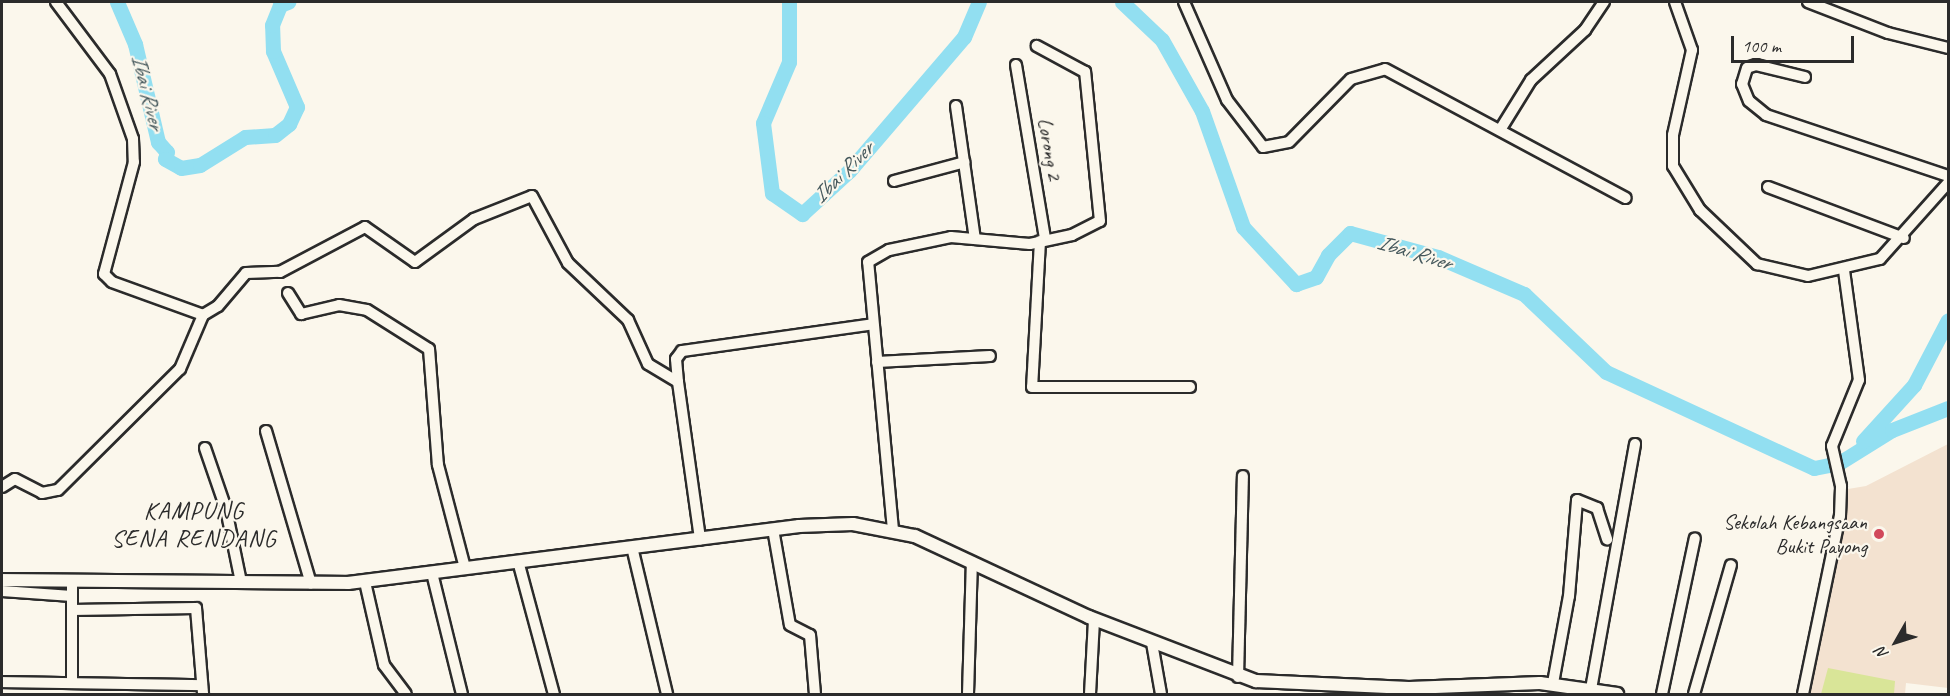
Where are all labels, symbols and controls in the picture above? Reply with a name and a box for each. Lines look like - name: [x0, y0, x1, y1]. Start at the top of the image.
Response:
- scale bar: [1734, 24, 1857, 62]
- text: 100 m: [1742, 35, 1781, 57]
- water label: Ibai River: [125, 52, 169, 132]
- street label: Lorong 2: [1033, 116, 1067, 182]
- water label: Ibai River: [807, 137, 879, 209]
- water label: Ibai River: [1374, 229, 1454, 277]
- district label: KAMPUNG SENA RENDANG: [112, 497, 276, 553]
- place label: Sekolah Kebangsaan Bukit Payong: [1723, 509, 1867, 559]
- marker: Sekolah Kebangsaan Bukit Payong: [1872, 527, 1886, 541]
- north arrow: [1866, 612, 1926, 672]
- text: N: [1871, 643, 1893, 663]

